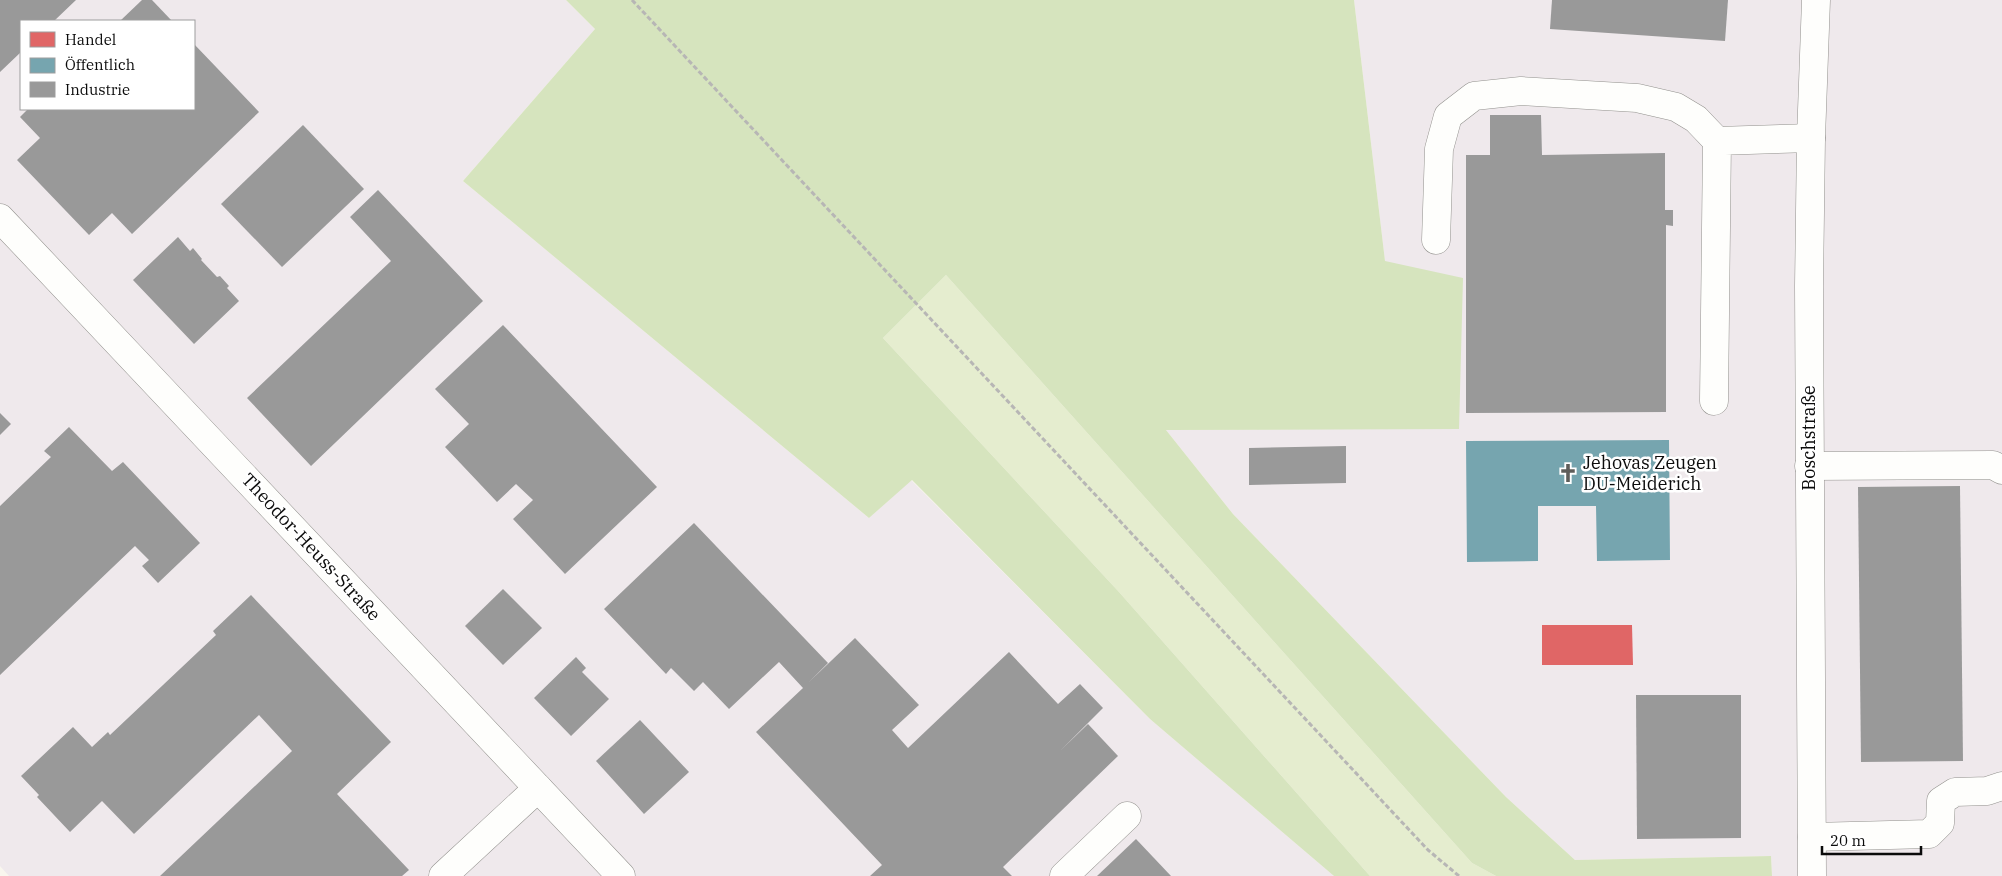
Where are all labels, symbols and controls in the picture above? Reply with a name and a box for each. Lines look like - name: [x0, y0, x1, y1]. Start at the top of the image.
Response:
- legend: [20, 20, 195, 110]
- text: Handel: [65, 30, 116, 49]
- text: Öffentlich: [65, 55, 135, 74]
- text: Industrie: [65, 80, 130, 99]
- street label: Boschstraße: [1797, 385, 1820, 491]
- place label: Jehovas Zeugen DU-Meiderich: [1583, 451, 1717, 495]
- church icon: Jehovas Zeugen DU-Meiderich: [1557, 462, 1579, 484]
- street label: Theodor-Heuss-Straße: [237, 468, 386, 625]
- scale bar: [1822, 824, 1921, 856]
- text: 20 m: [1830, 831, 1866, 850]

